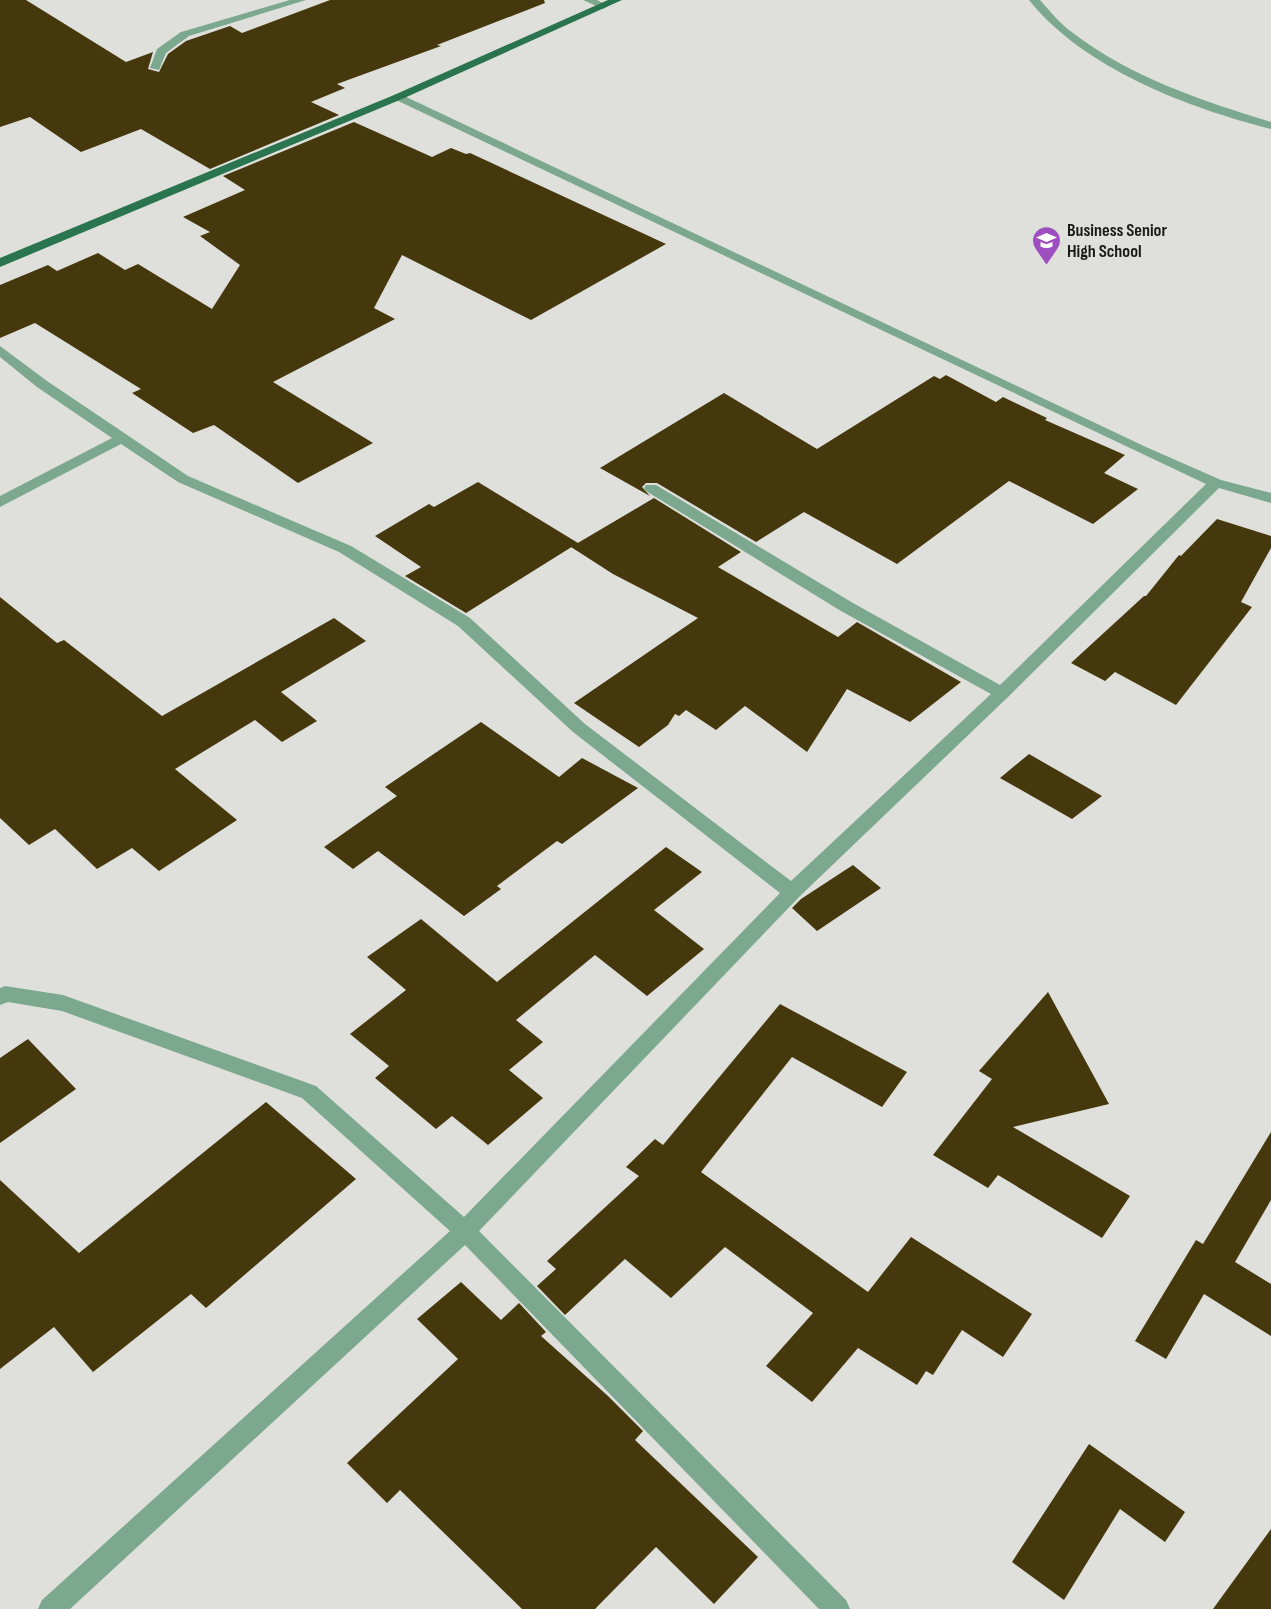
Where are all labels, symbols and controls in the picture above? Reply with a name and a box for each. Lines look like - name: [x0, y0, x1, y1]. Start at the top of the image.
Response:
- place label: Business Senior High School: [1067, 220, 1167, 262]
- school or university icon: Business Senior High School: [1030, 224, 1062, 266]

